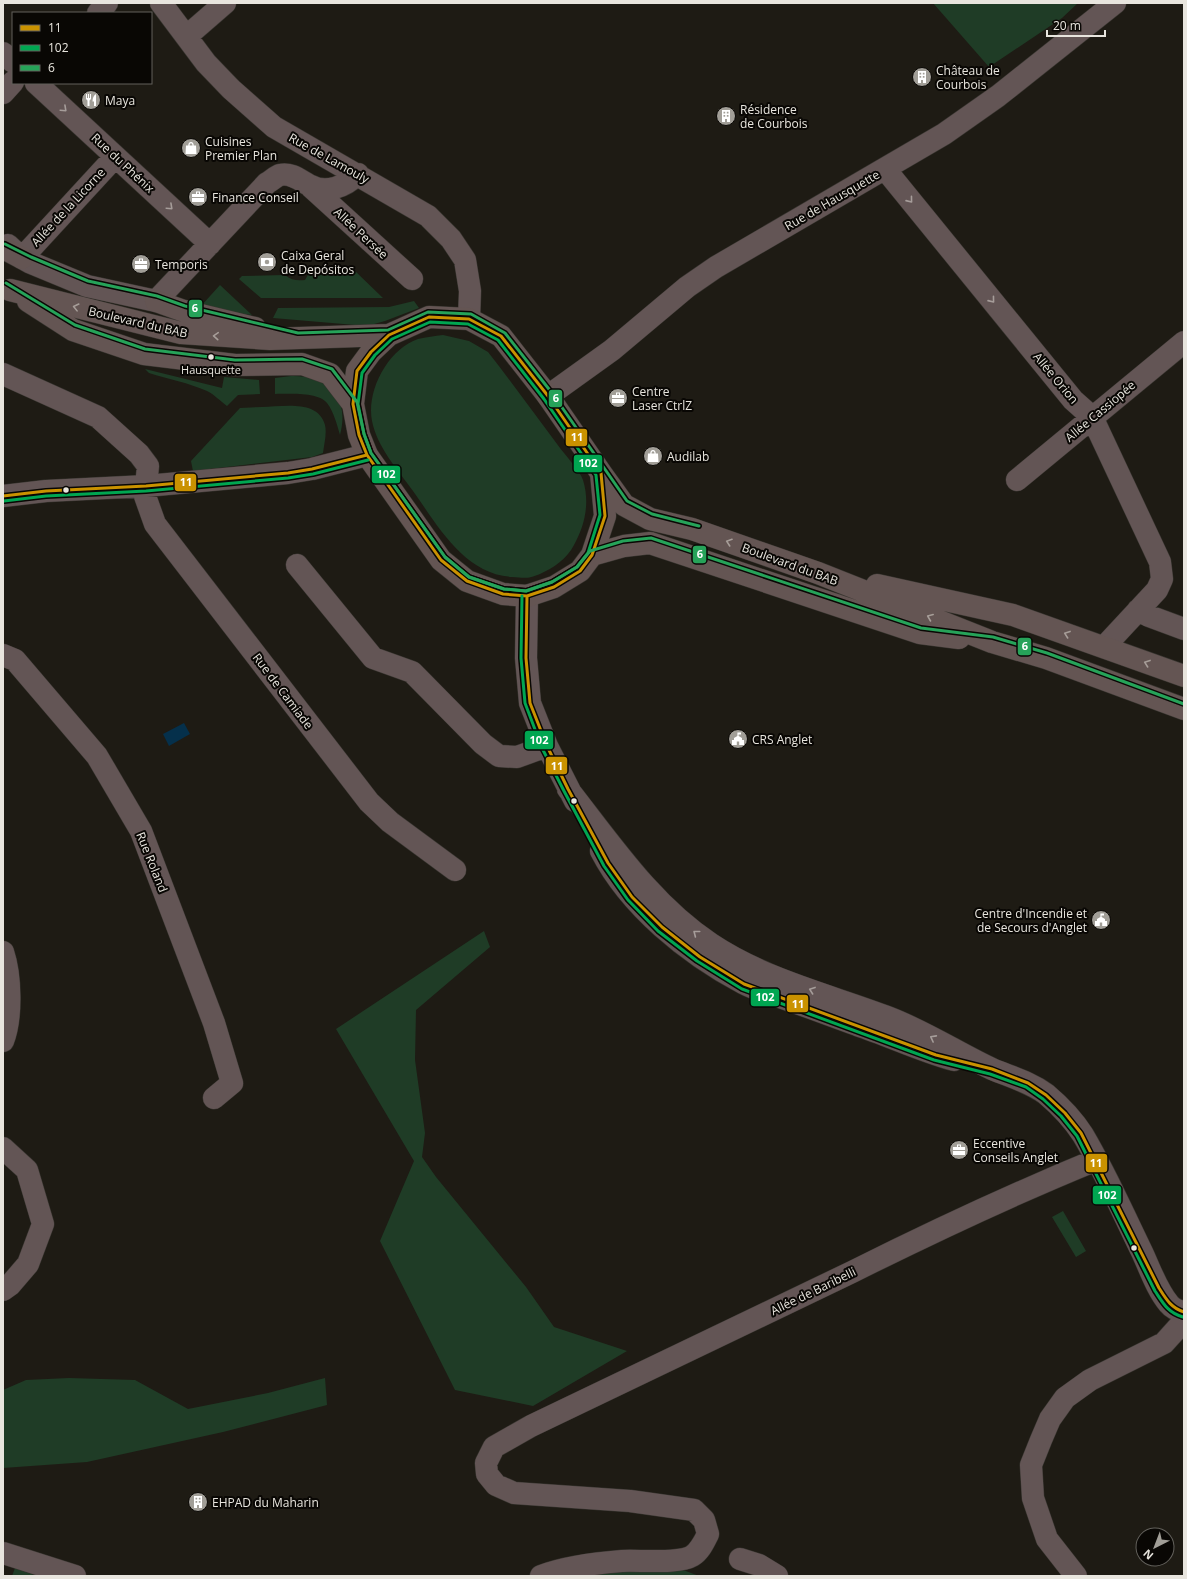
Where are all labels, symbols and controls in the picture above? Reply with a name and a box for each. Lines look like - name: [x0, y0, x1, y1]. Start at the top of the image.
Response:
- legend: [12, 12, 152, 84]
- scale bar: [1047, 12, 1105, 38]
- text: 20 m: [1053, 17, 1081, 34]
- text: 11: [48, 19, 62, 36]
- text: 102: [48, 39, 69, 56]
- text: 6: [48, 59, 55, 76]
- place label: Château de Courbois: [936, 62, 1000, 93]
- building icon: Château de Courbois: [911, 66, 933, 88]
- restaurant icon: Maya: [80, 89, 102, 111]
- place label: Maya: [105, 92, 135, 109]
- place label: Résidence de Courbois: [740, 101, 808, 132]
- one-way arrow: [59, 105, 67, 112]
- building icon: Résidence de Courbois: [715, 105, 737, 127]
- street label: Rue du Phénix: [88, 129, 159, 197]
- street label: Rue de Lamouly: [286, 129, 373, 188]
- place label: Cuisines Premier Plan: [205, 133, 277, 164]
- shop icon: Cuisines Premier Plan: [180, 137, 202, 159]
- street label: Allée de la Licorne: [27, 164, 109, 250]
- street label: Rue de Hausquette: [781, 166, 883, 234]
- office icon: Finance Conseil: [187, 186, 209, 208]
- place label: Finance Conseil: [212, 189, 299, 206]
- one-way arrow: [905, 195, 912, 202]
- one-way arrow: [165, 202, 173, 210]
- street label: Allée Persée: [330, 203, 392, 263]
- place label: Caixa Geral de Depósitos: [281, 247, 354, 278]
- bank icon: Caixa Geral de Depósitos: [256, 251, 278, 273]
- office icon: Temporis: [130, 253, 152, 275]
- place label: Temporis: [155, 256, 208, 273]
- one-way arrow: [987, 296, 994, 303]
- line badge: 6: [188, 299, 203, 318]
- text: 6: [192, 300, 198, 315]
- street label: Boulevard du BAB: [87, 302, 189, 342]
- one-way arrow: [73, 303, 80, 312]
- one-way arrow: [213, 331, 219, 340]
- street label: Allée Orion: [1030, 349, 1082, 407]
- marker: Hausquette: [206, 352, 216, 362]
- place label: Hausquette: [181, 362, 241, 377]
- street label: Allée Cassiopée: [1061, 376, 1139, 445]
- place label: Centre Laser CtrlZ: [632, 383, 692, 414]
- office icon: Centre Laser CtrlZ: [607, 387, 629, 409]
- line badge: 6: [548, 389, 563, 408]
- text: 6: [553, 390, 559, 405]
- line badge: 11: [565, 428, 588, 447]
- text: 11: [571, 429, 583, 444]
- shop icon: Audilab: [642, 445, 664, 467]
- place label: Audilab: [667, 448, 709, 465]
- line badge: 102: [573, 454, 603, 473]
- text: 102: [579, 455, 597, 470]
- line badge: 102: [371, 465, 401, 484]
- text: 102: [377, 466, 395, 481]
- line badge: 11: [174, 473, 197, 492]
- text: 11: [180, 474, 192, 489]
- unlabelled marker: [61, 485, 71, 495]
- one-way arrow: [726, 538, 733, 546]
- street label: Boulevard du BAB: [740, 539, 841, 589]
- line badge: 6: [692, 545, 707, 564]
- text: 6: [697, 546, 703, 561]
- one-way arrow: [926, 614, 934, 622]
- one-way arrow: [1064, 631, 1071, 639]
- line badge: 6: [1017, 637, 1032, 656]
- text: 6: [1022, 638, 1028, 653]
- street label: Rue de Camiade: [249, 650, 317, 733]
- one-way arrow: [1144, 659, 1151, 667]
- public building icon: CRS Anglet: [727, 728, 749, 750]
- line badge: 102: [524, 730, 554, 750]
- place label: CRS Anglet: [752, 731, 812, 748]
- text: 102: [530, 732, 548, 747]
- line badge: 11: [545, 756, 568, 775]
- text: 11: [551, 758, 563, 773]
- unlabelled marker: [569, 796, 579, 806]
- street label: Rue Roland: [132, 829, 172, 895]
- place label: Centre d'Incendie et de Secours d'Anglet: [975, 905, 1087, 936]
- public building icon: Centre d'Incendie et de Secours d'Anglet: [1090, 909, 1112, 931]
- one-way arrow: [694, 930, 701, 937]
- one-way arrow: [809, 986, 816, 994]
- line badge: 102: [750, 988, 780, 1007]
- text: 102: [756, 989, 774, 1004]
- line badge: 11: [786, 994, 809, 1013]
- text: 11: [792, 996, 804, 1011]
- one-way arrow: [930, 1035, 937, 1042]
- place label: Eccentive Conseils Anglet: [973, 1135, 1058, 1166]
- office icon: Eccentive Conseils Anglet: [948, 1139, 970, 1161]
- line badge: 11: [1085, 1153, 1108, 1173]
- text: 11: [1090, 1155, 1102, 1170]
- line badge: 102: [1092, 1185, 1122, 1205]
- text: 102: [1098, 1187, 1116, 1202]
- unlabelled marker: [1129, 1243, 1139, 1253]
- street label: Allée de Baribelli: [767, 1263, 859, 1319]
- building icon: EHPAD du Maharin: [187, 1491, 209, 1513]
- place label: EHPAD du Maharin: [212, 1494, 319, 1511]
- north arrow: [1135, 1527, 1175, 1567]
- text: N: [1140, 1546, 1156, 1563]

